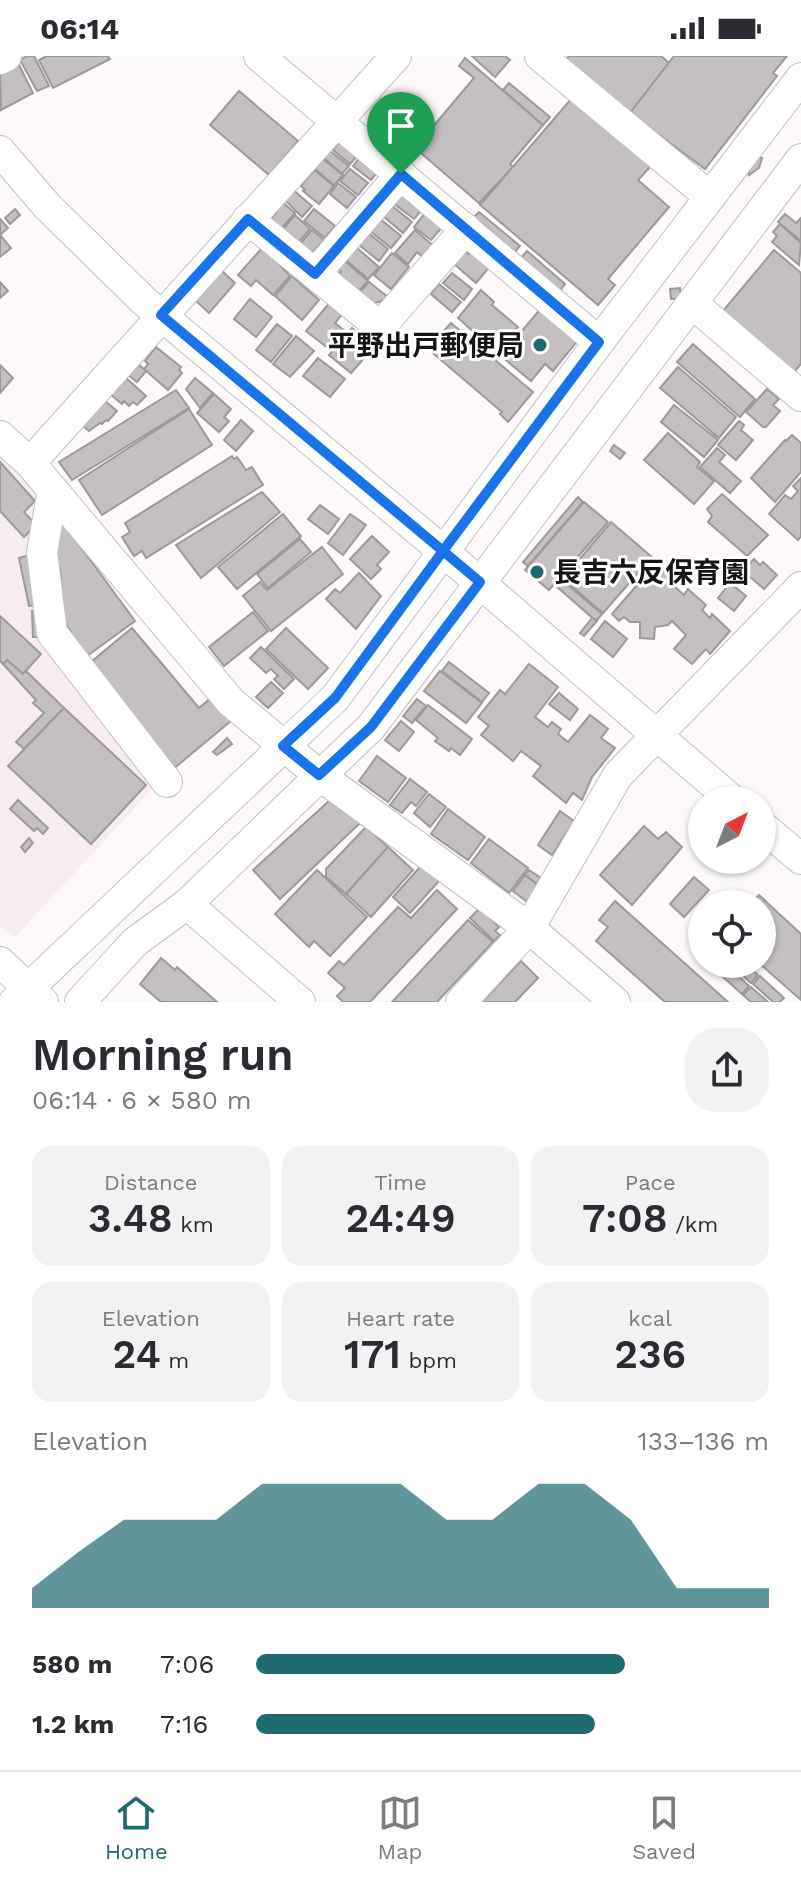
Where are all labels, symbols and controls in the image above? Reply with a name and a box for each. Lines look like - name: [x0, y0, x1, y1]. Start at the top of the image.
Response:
- text: 06:14: [40, 11, 119, 46]
- pin: [367, 92, 435, 174]
- icon: arrive: [379, 104, 423, 148]
- place label: 平野出戸郵便局: [328, 329, 524, 362]
- marker: 平野出戸郵便局: [531, 336, 549, 354]
- place label: 長吉六反保育園: [553, 556, 749, 589]
- marker: 長吉六反保育園: [528, 563, 546, 581]
- north arrow: [688, 786, 776, 874]
- map controls: [688, 786, 776, 978]
- button: locate: [688, 890, 776, 978]
- button: share: [685, 1028, 769, 1112]
- text: Morning run: [32, 1029, 293, 1081]
- text: 06:14 · 6 × 580 m: [32, 1085, 252, 1115]
- text: Distance: [104, 1170, 198, 1195]
- text: Time: [374, 1170, 427, 1195]
- text: Pace: [625, 1170, 676, 1195]
- text: 3.48: [88, 1195, 173, 1242]
- text: 24:49: [345, 1195, 456, 1242]
- text: 7:08: [582, 1195, 668, 1242]
- text: km: [173, 1212, 214, 1237]
- text: /km: [668, 1212, 718, 1237]
- text: Elevation: [102, 1306, 200, 1331]
- text: Heart rate: [346, 1306, 455, 1331]
- text: kcal: [628, 1306, 672, 1331]
- text: 24: [112, 1331, 161, 1378]
- text: 171: [344, 1331, 401, 1378]
- text: 236: [614, 1331, 686, 1378]
- text: m: [161, 1348, 189, 1373]
- text: bpm: [401, 1348, 457, 1373]
- text: Elevation: [32, 1426, 148, 1456]
- text: 133–136 m: [638, 1426, 769, 1456]
- text: 580 m: [32, 1649, 112, 1679]
- text: 7:06: [160, 1649, 214, 1679]
- text: 1.2 km: [32, 1709, 114, 1739]
- text: 7:16: [160, 1709, 208, 1739]
- tab: Home: [105, 1791, 168, 1864]
- tab: Map: [378, 1791, 422, 1864]
- tab: Saved: [632, 1791, 696, 1864]

